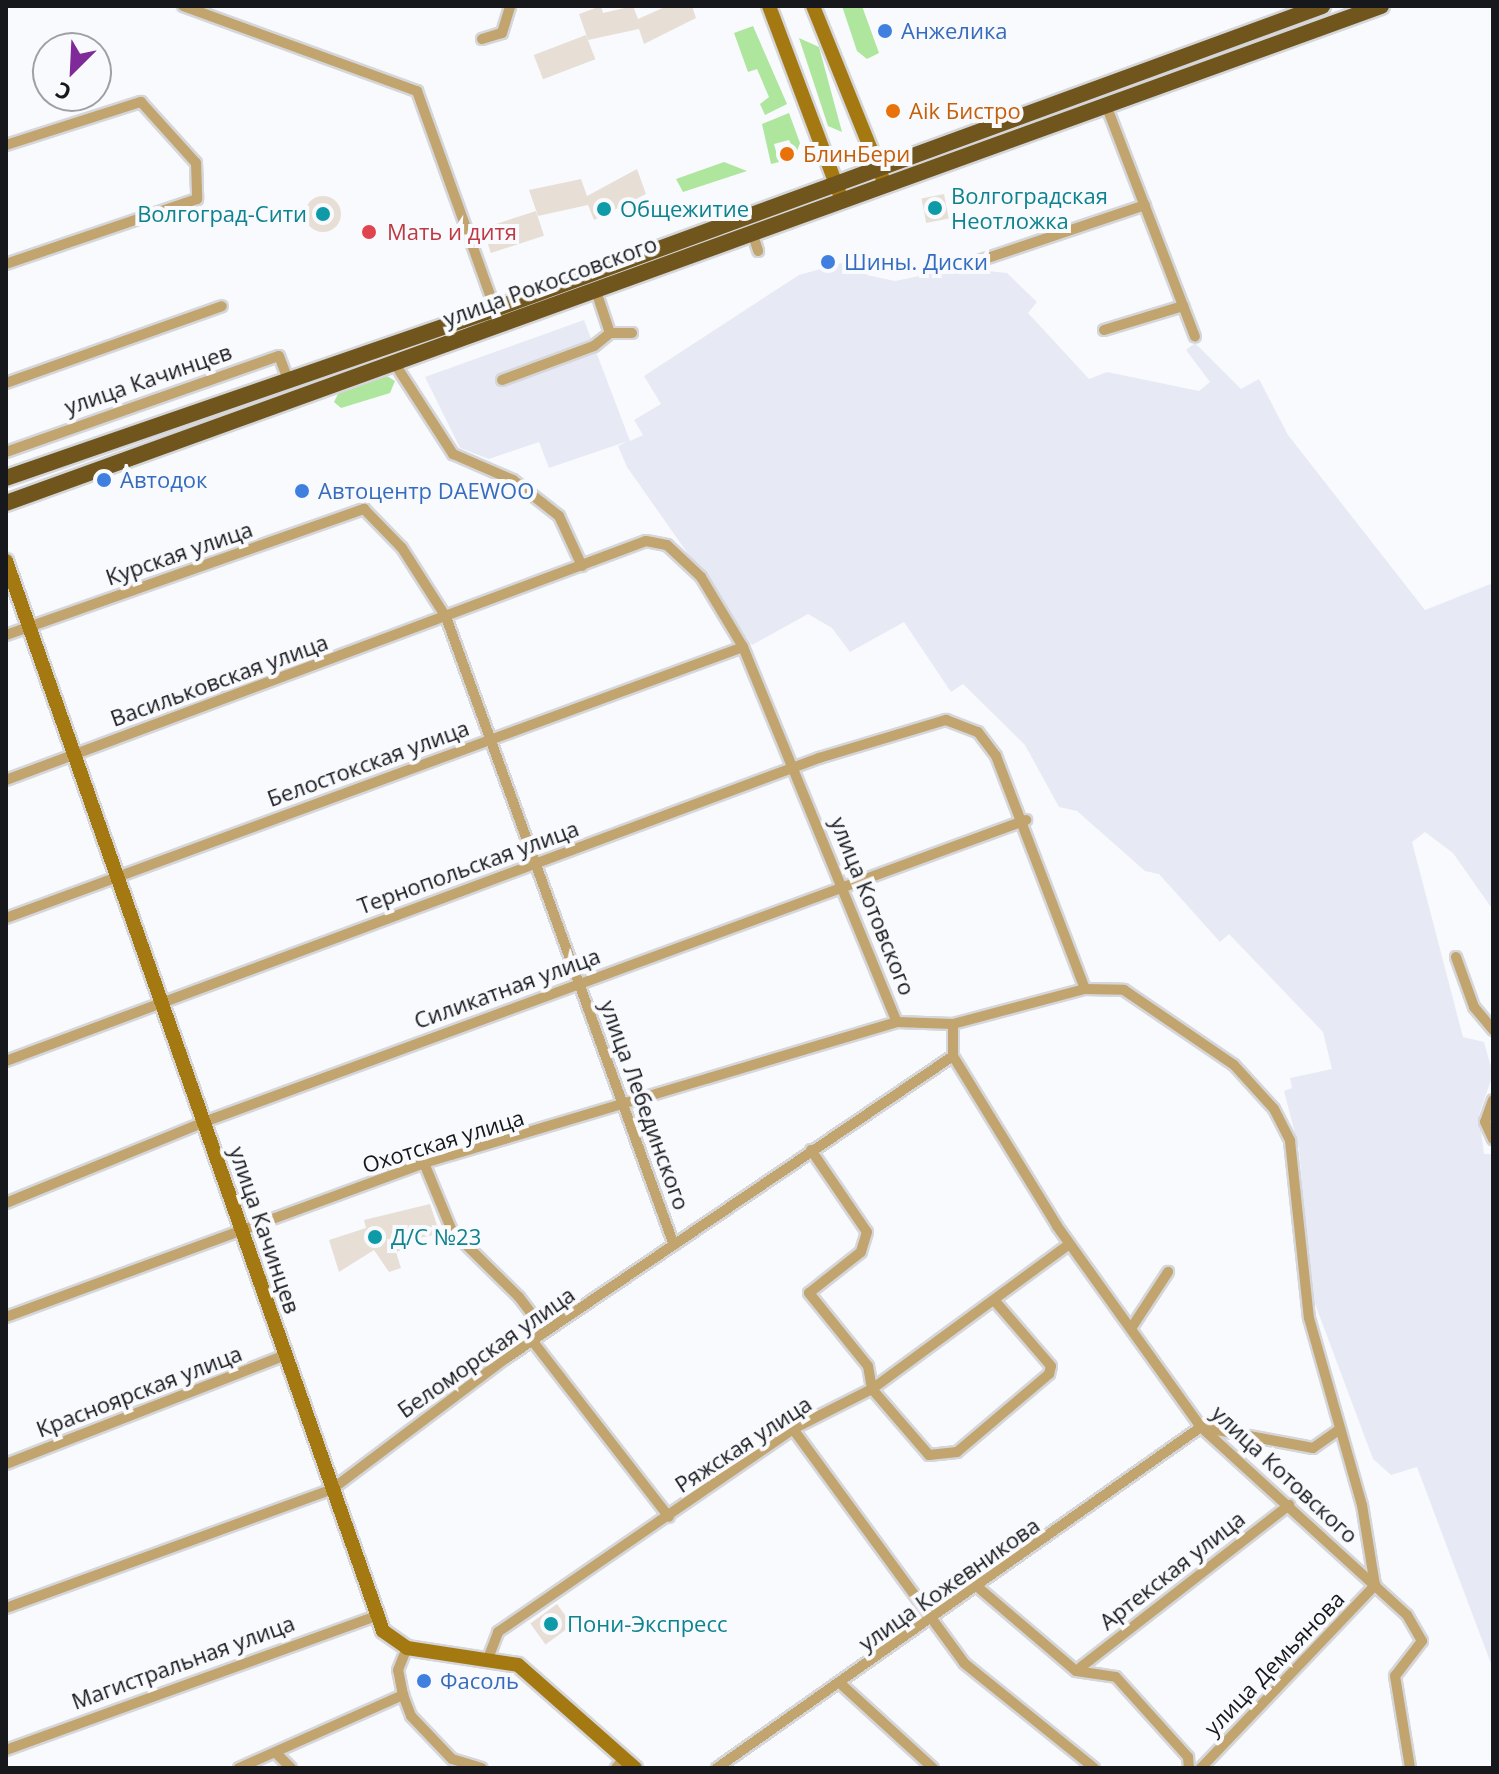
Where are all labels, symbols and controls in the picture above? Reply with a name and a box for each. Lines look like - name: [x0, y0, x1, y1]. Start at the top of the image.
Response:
- place label: Анжелика: [901, 18, 1008, 44]
- marker: Анжелика: [876, 22, 894, 40]
- north arrow: [32, 32, 112, 112]
- text: С: [51, 76, 76, 109]
- place label: Aik Бистро: [909, 98, 1021, 124]
- marker: Aik Бистро: [884, 102, 902, 120]
- place label: БлинБери: [803, 141, 910, 167]
- marker: БлинБери: [778, 145, 796, 163]
- place label: Волгоградская Неотложка: [951, 182, 1108, 234]
- place label: Общежитие: [620, 196, 749, 222]
- marker: Волгоградская Неотложка: [926, 199, 944, 217]
- marker: Общежитие: [595, 200, 613, 218]
- place label: Волгоград-Сити: [137, 201, 307, 227]
- marker: Волгоград-Сити: [314, 205, 332, 223]
- place label: Мать и дитя: [387, 219, 517, 245]
- marker: Мать и дитя: [358, 221, 380, 243]
- street label: улица Рокоссовского: [440, 230, 660, 332]
- place label: Шины. Диски: [844, 249, 988, 275]
- marker: Шины. Диски: [819, 253, 837, 271]
- street label: улица Качинцев: [61, 338, 235, 420]
- place label: Автодок: [120, 467, 207, 493]
- marker: Автодок: [95, 471, 113, 489]
- place label: Автоцентр DAEWOO: [318, 478, 534, 504]
- marker: Автоцентр DAEWOO: [293, 482, 311, 500]
- street label: Курская улица: [102, 516, 256, 590]
- street label: Васильковская улица: [107, 628, 331, 732]
- street label: Белостокская улица: [264, 714, 472, 812]
- street label: улица Котовского: [825, 813, 921, 999]
- street label: Тернопольская улица: [354, 815, 582, 919]
- street label: Силикатная улица: [410, 942, 604, 1034]
- street label: улица Лебединского: [595, 997, 695, 1213]
- street label: Охотская улица: [359, 1104, 527, 1178]
- street label: улица Качинцев: [224, 1143, 306, 1317]
- place label: Д/С №23: [391, 1224, 481, 1250]
- marker: Д/С №23: [366, 1228, 384, 1246]
- street label: Беломорская улица: [392, 1281, 580, 1423]
- street label: Красноярская улица: [32, 1340, 246, 1442]
- street label: Ряжская улица: [670, 1390, 816, 1498]
- street label: улица Котовского: [1207, 1400, 1363, 1548]
- street label: Артекская улица: [1094, 1505, 1250, 1635]
- street label: улица Кожевникова: [854, 1512, 1044, 1656]
- street label: улица Демьянова: [1199, 1585, 1349, 1741]
- street label: Магистральная улица: [68, 1609, 298, 1715]
- place label: Пони-Экспресс: [567, 1611, 728, 1637]
- marker: Пони-Экспресс: [542, 1615, 560, 1633]
- place label: Фасоль: [440, 1668, 519, 1694]
- marker: Фасоль: [415, 1672, 433, 1690]

